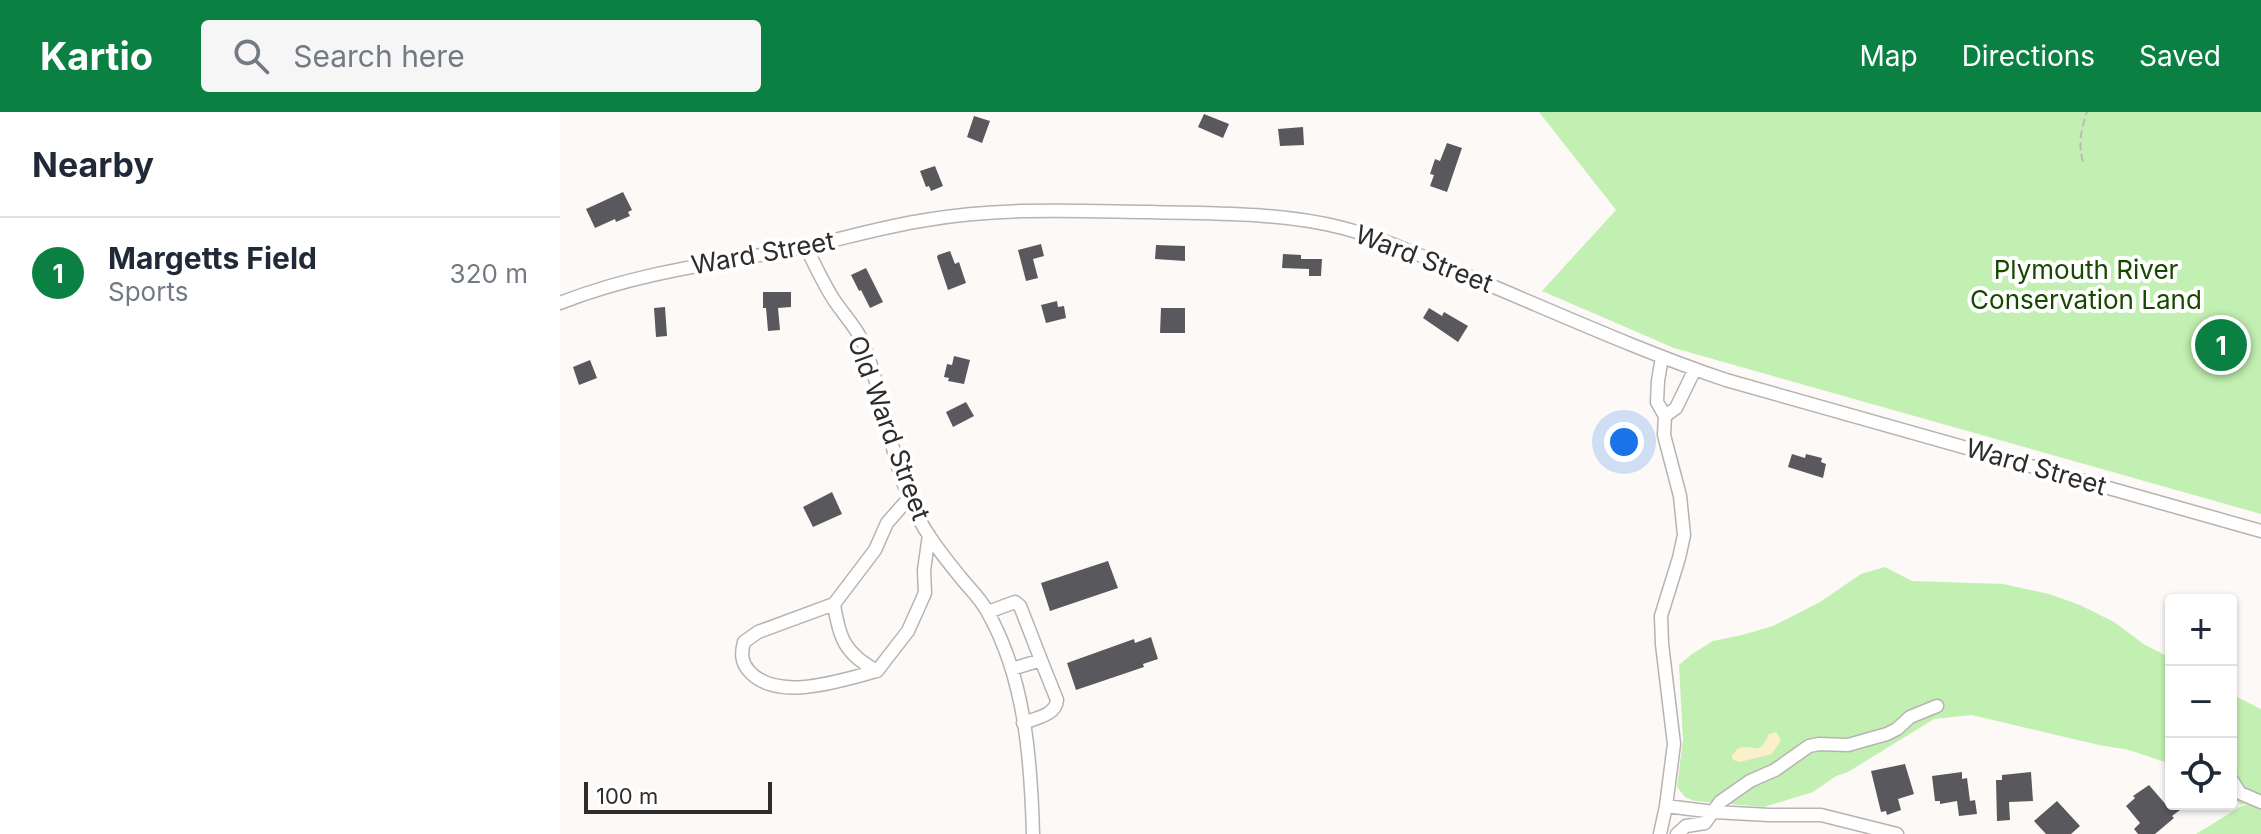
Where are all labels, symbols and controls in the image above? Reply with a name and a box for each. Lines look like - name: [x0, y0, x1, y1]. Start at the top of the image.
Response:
- search box: [201, 20, 761, 92]
- text: Kartio: [40, 33, 153, 79]
- icon: search: [229, 34, 273, 78]
- text: Search here: [293, 38, 465, 74]
- text: Map: [1859, 39, 1918, 73]
- text: Directions: [1962, 39, 2095, 73]
- text: Saved: [2139, 39, 2221, 73]
- text: Nearby: [32, 144, 154, 185]
- street label: Ward Street: [1351, 218, 1497, 299]
- street label: Ward Street: [689, 225, 837, 280]
- text: Margetts Field: [108, 240, 317, 276]
- park label: Plymouth River Conservation Land: [1970, 254, 2202, 315]
- text: 1: [52, 258, 64, 289]
- text: 320 m: [450, 258, 528, 289]
- text: Sports: [108, 276, 188, 307]
- pin: 1: [2195, 315, 2247, 375]
- street label: Old Ward Street: [842, 331, 937, 524]
- your location: [1604, 422, 1644, 462]
- street label: Ward Street: [1962, 432, 2110, 501]
- map controls: [2165, 594, 2237, 810]
- button: +: [2165, 594, 2237, 666]
- button: −: [2165, 666, 2237, 738]
- button: locate: [2165, 738, 2237, 810]
- scale bar: [584, 778, 772, 814]
- text: 100 m: [596, 783, 658, 809]

